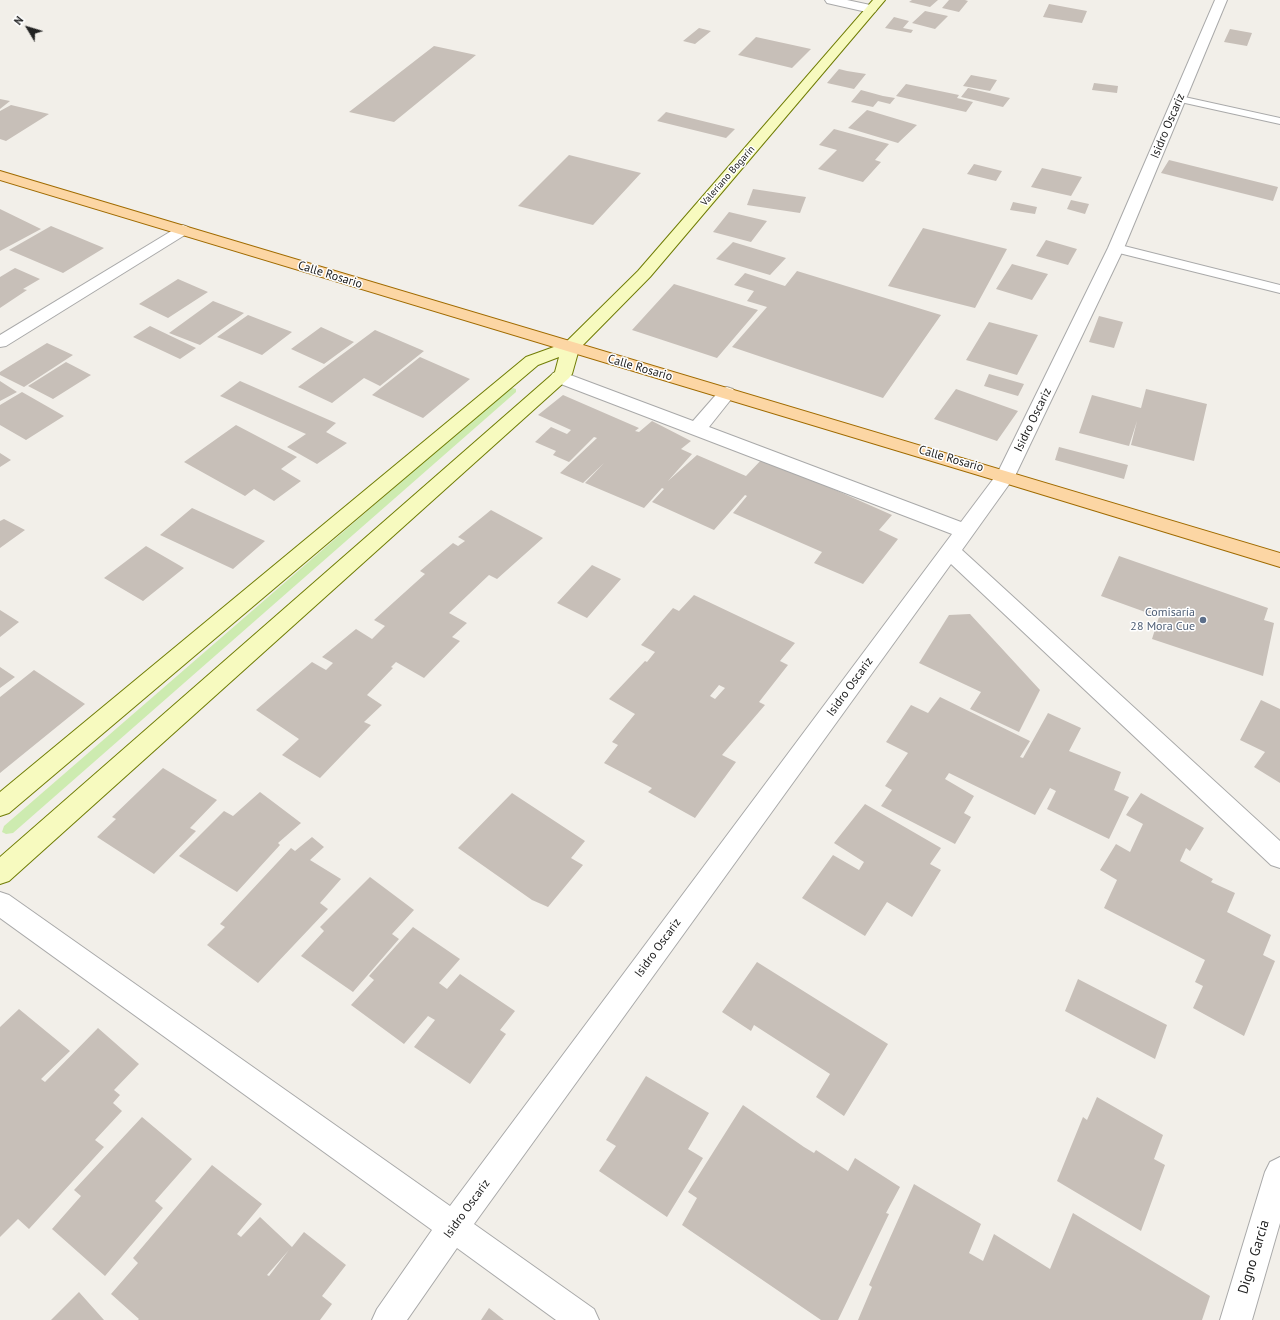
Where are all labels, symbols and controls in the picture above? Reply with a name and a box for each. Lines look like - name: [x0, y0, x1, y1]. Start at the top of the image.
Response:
- north arrow: [8, 8, 48, 48]
- text: N: [11, 13, 26, 28]
- street label: Isidro Oscariz: [1148, 91, 1188, 161]
- street label: Valeriano Bogarín: [699, 143, 757, 209]
- street label: Calle Rosario: [296, 258, 364, 292]
- street label: Calle Rosario: [606, 352, 674, 384]
- street label: Isidro Oscariz: [1011, 386, 1055, 454]
- street label: Calle Rosario: [917, 443, 985, 475]
- place label: Comisaría 28 Mora Cue: [1130, 606, 1195, 634]
- marker: Comisaría 28 Mora Cue: [1198, 615, 1208, 625]
- street label: Isidro Oscariz: [824, 655, 876, 719]
- street label: Isidro Oscariz: [632, 916, 684, 980]
- street label: Isidro Oscariz: [441, 1177, 493, 1241]
- street label: Digno Garcia: [1235, 1218, 1273, 1296]

